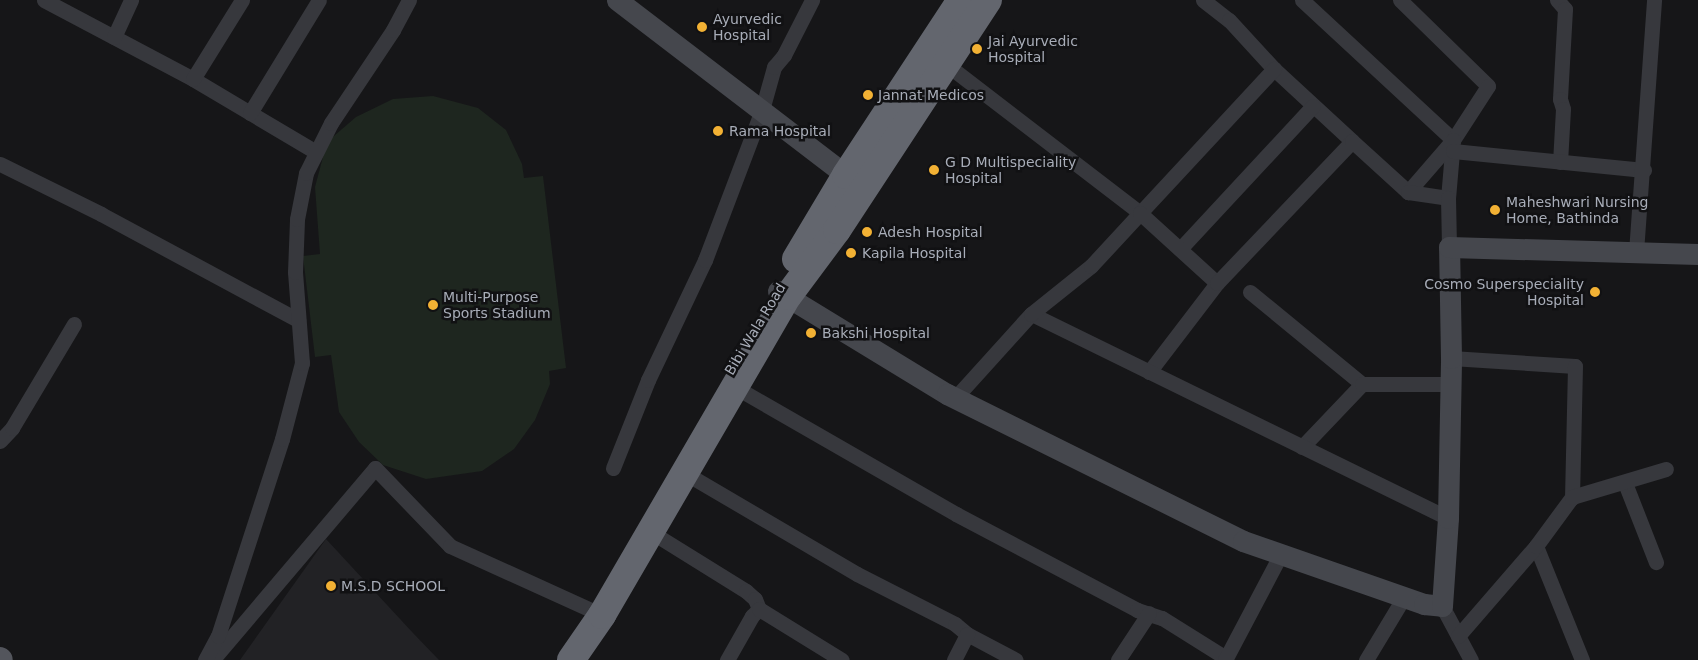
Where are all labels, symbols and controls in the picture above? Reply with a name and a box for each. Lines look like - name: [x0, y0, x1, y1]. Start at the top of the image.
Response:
- place label: Ayurvedic Hospital: [713, 11, 782, 44]
- marker: Ayurvedic Hospital: [695, 20, 709, 34]
- place label: Jai Ayurvedic Hospital: [988, 33, 1078, 65]
- marker: Jai Ayurvedic Hospital: [970, 42, 984, 56]
- place label: Jannat Medicos: [878, 87, 984, 103]
- marker: Jannat Medicos: [862, 89, 874, 101]
- place label: Rama Hospital: [729, 123, 831, 139]
- marker: Rama Hospital: [711, 124, 725, 138]
- place label: G D Multispeciality Hospital: [945, 154, 1076, 186]
- marker: G D Multispeciality Hospital: [927, 163, 941, 177]
- place label: Maheshwari Nursing Home, Bathinda: [1506, 194, 1648, 226]
- marker: Maheshwari Nursing Home, Bathinda: [1488, 203, 1502, 217]
- place label: Adesh Hospital: [878, 224, 983, 240]
- marker: Adesh Hospital: [860, 225, 874, 239]
- place label: Kapila Hospital: [862, 245, 966, 261]
- marker: Kapila Hospital: [844, 246, 858, 260]
- place label: Cosmo Superspeciality Hospital: [1424, 276, 1584, 308]
- street label: Bibi Wala Road: [721, 280, 789, 378]
- marker: Cosmo Superspeciality Hospital: [1588, 285, 1602, 299]
- place label: Multi-Purpose Sports Stadium: [443, 289, 551, 322]
- marker: Multi-Purpose Sports Stadium: [427, 299, 439, 311]
- place label: Bakshi Hospital: [822, 325, 930, 341]
- marker: Bakshi Hospital: [804, 326, 818, 340]
- place label: M.S.D SCHOOL: [341, 578, 445, 594]
- marker: M.S.D SCHOOL: [325, 580, 337, 592]

